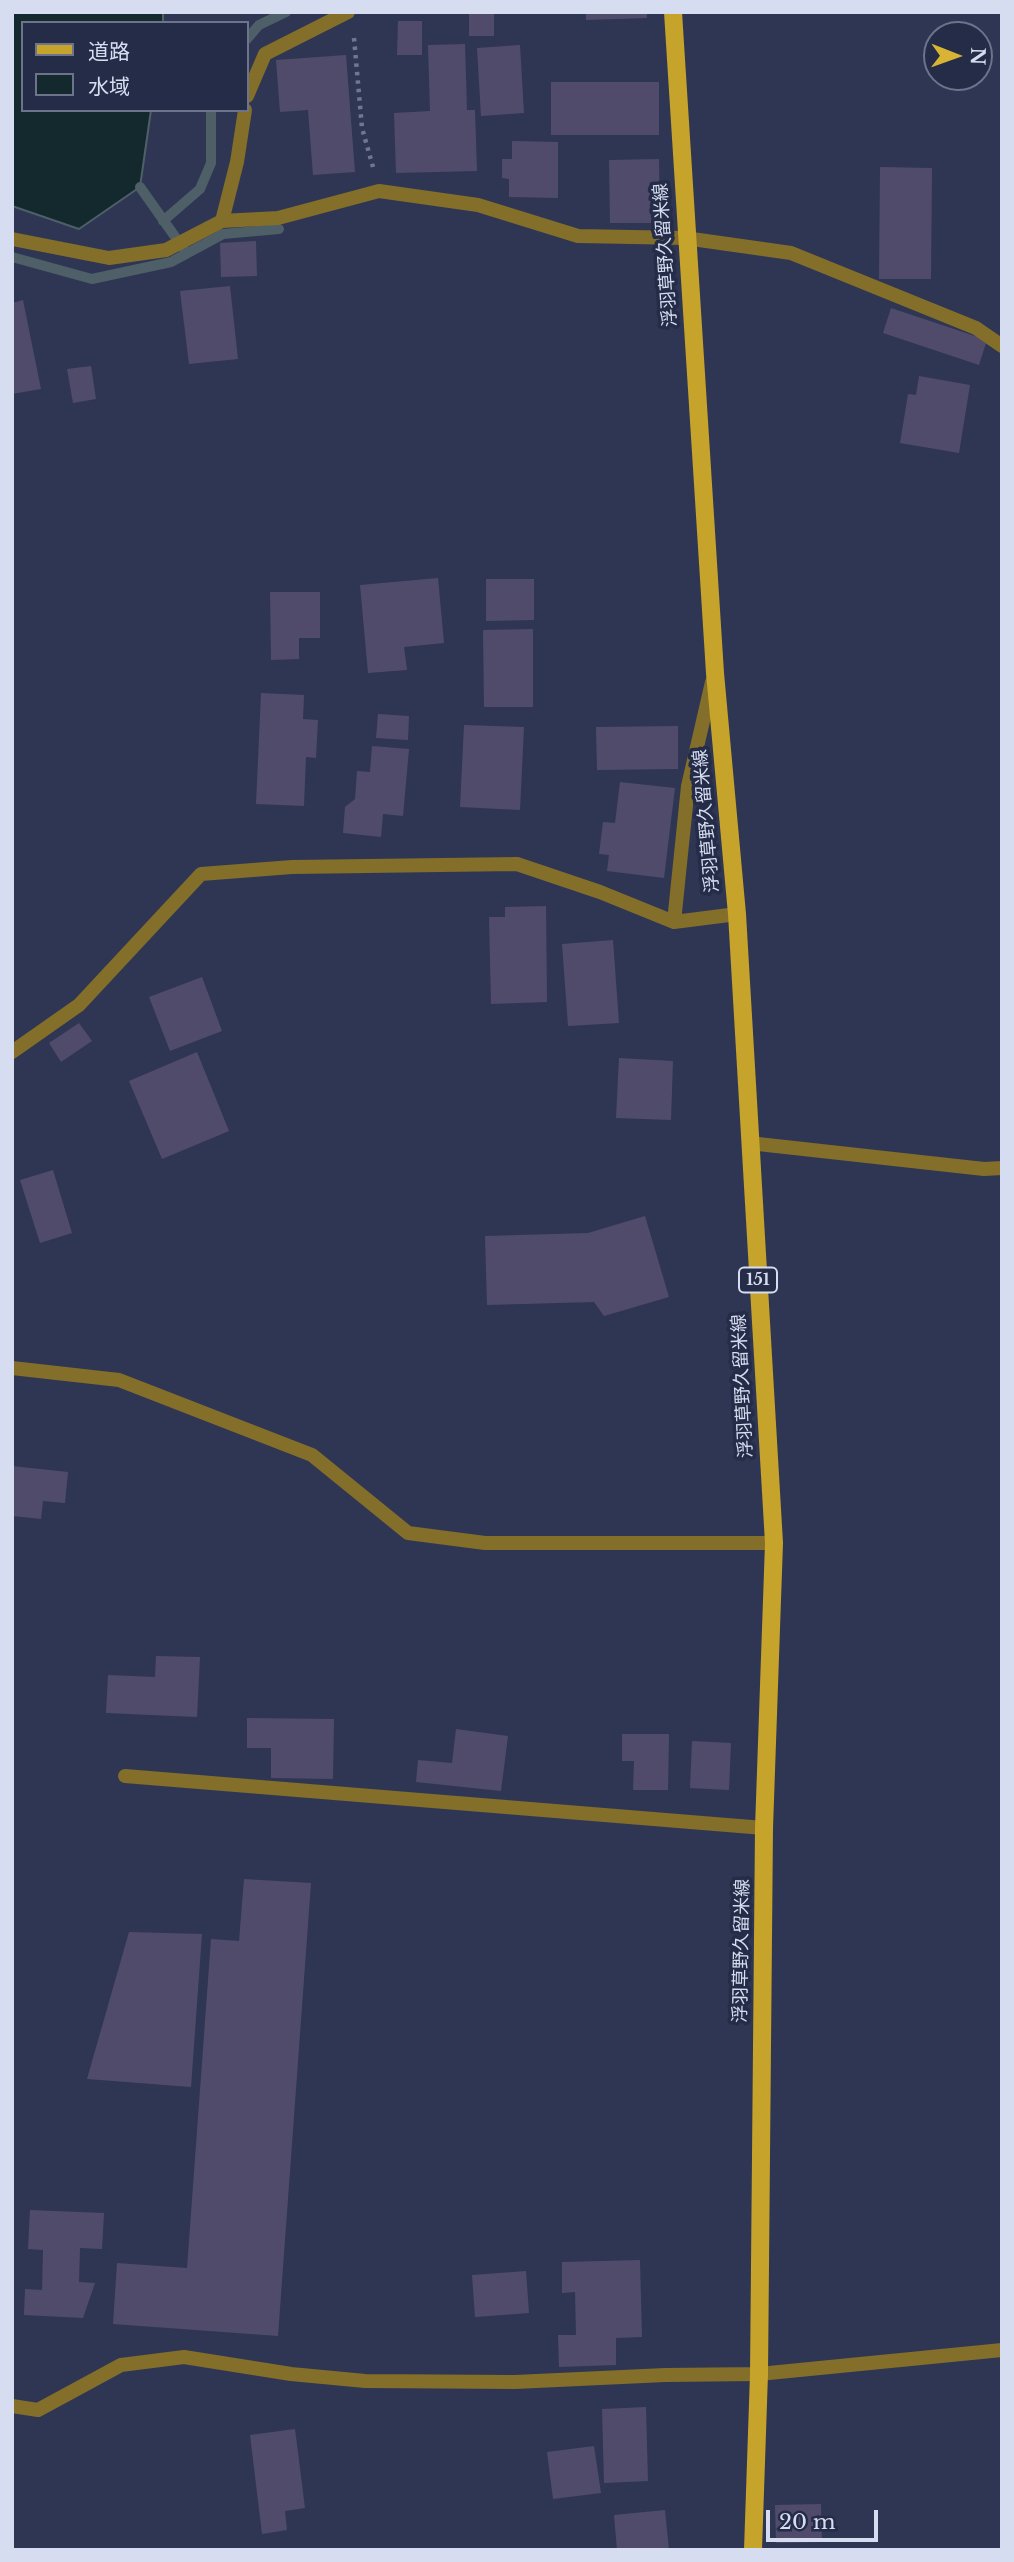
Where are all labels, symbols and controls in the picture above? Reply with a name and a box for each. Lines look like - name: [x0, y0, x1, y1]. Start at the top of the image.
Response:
- legend: [21, 21, 248, 112]
- north arrow: [923, 21, 993, 91]
- text: 道路: [88, 39, 130, 65]
- text: N: [966, 47, 989, 65]
- text: 水域: [88, 74, 130, 100]
- street label: 浮羽草野久留米線: [650, 182, 682, 328]
- street label: 浮羽草野久留米線: [690, 748, 724, 894]
- road number: 151: [739, 1268, 777, 1292]
- street label: 浮羽草野久留米線: [728, 1314, 758, 1458]
- street label: 浮羽草野久留米線: [730, 1879, 754, 2023]
- scale bar: [769, 2496, 881, 2540]
- text: 20 m: [779, 2509, 836, 2535]

